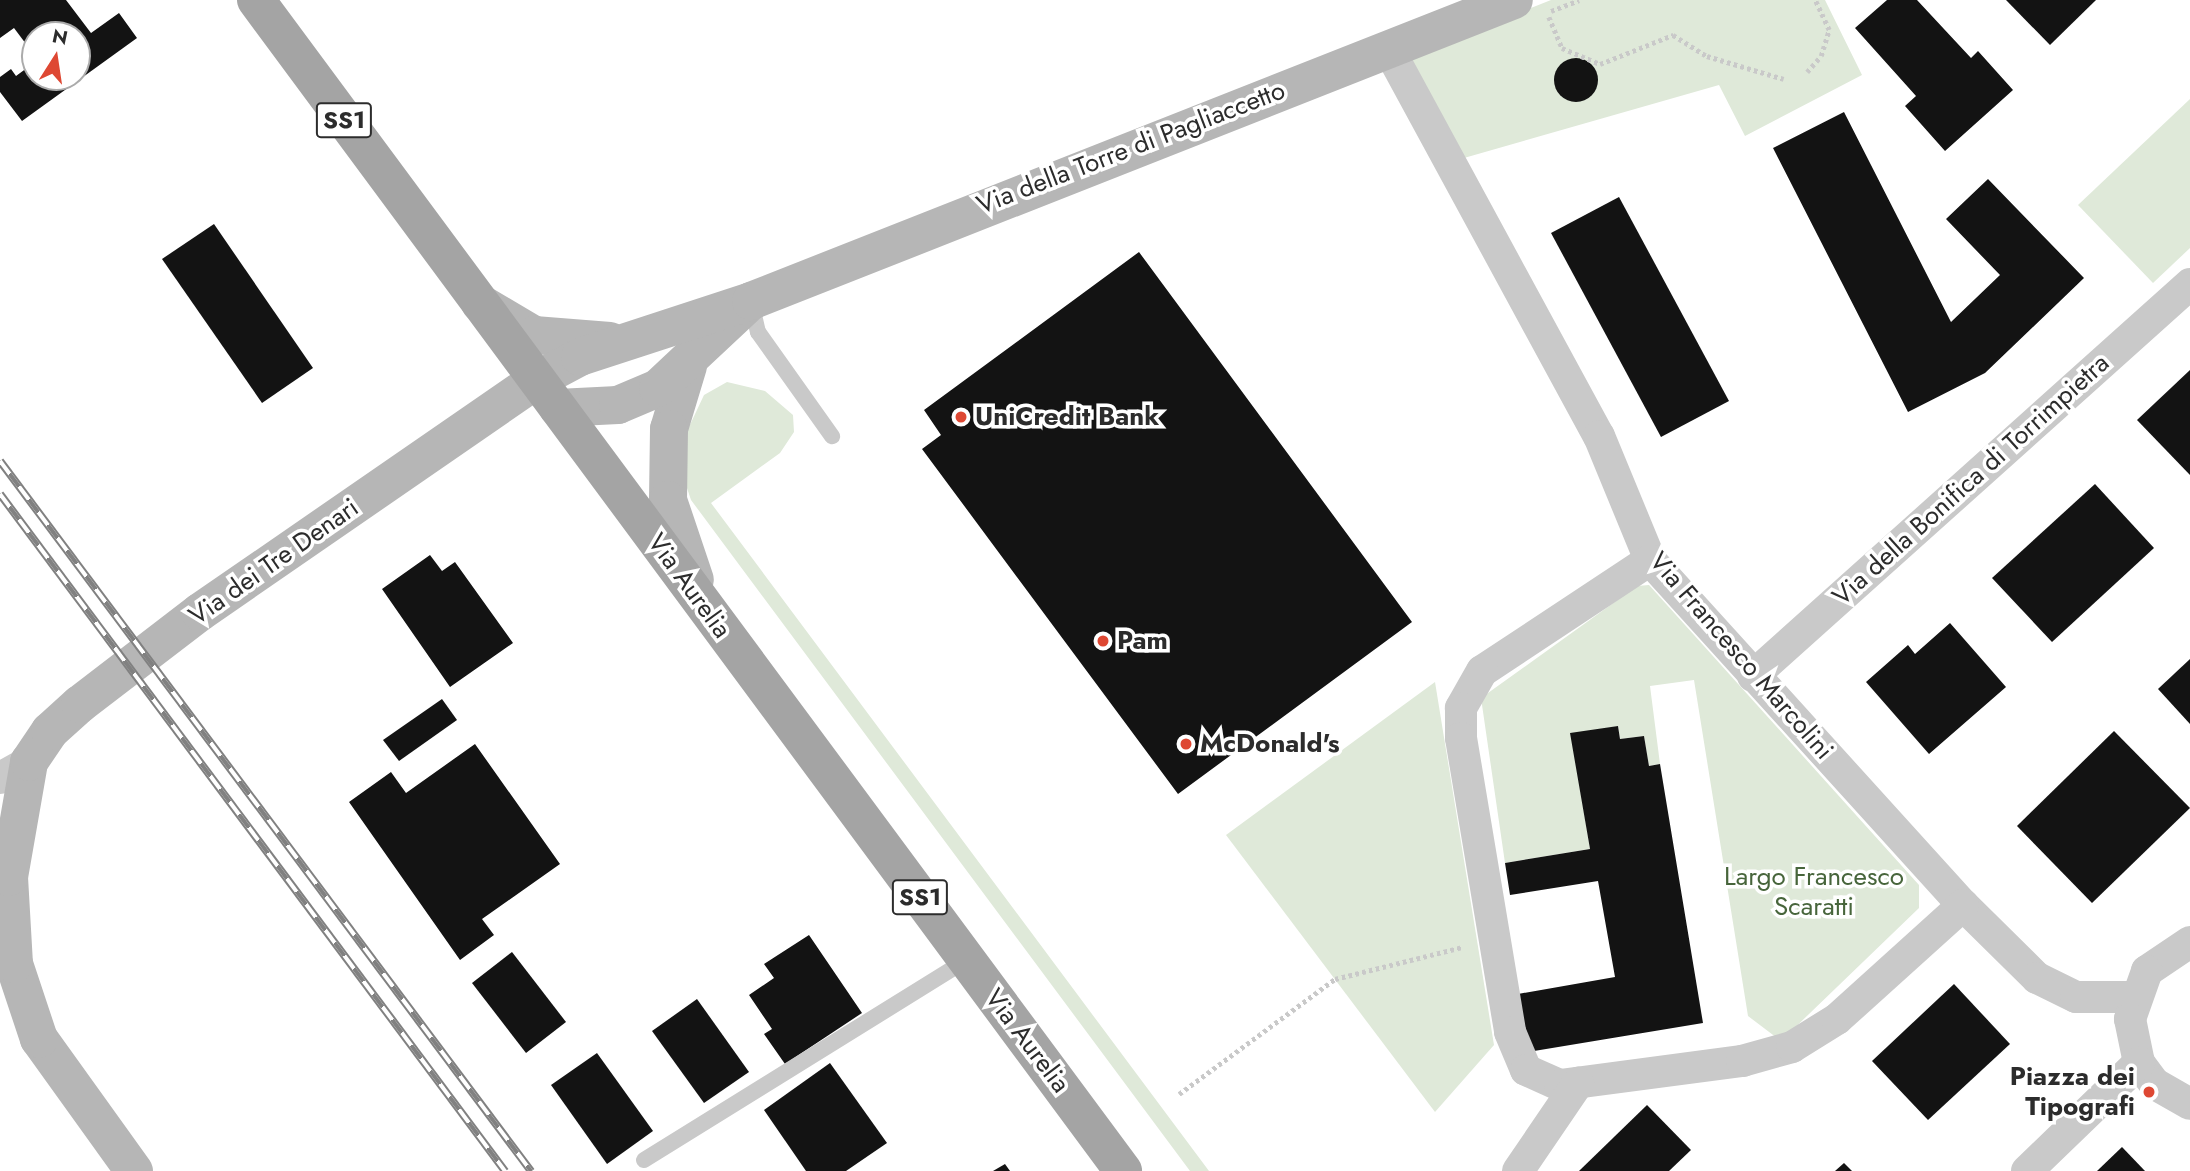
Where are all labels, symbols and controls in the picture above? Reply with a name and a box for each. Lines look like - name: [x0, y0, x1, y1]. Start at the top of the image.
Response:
- north arrow: [21, 21, 91, 91]
- text: N: [50, 22, 70, 52]
- street label: Via della Torre di Pagliaccetto: [973, 75, 1289, 221]
- road number: SS1: [314, 100, 374, 140]
- street label: Via della Bonifica di Torrimpietra: [1826, 348, 2116, 612]
- place label: UniCredit Bank: [975, 401, 1159, 433]
- marker: UniCredit Bank: [953, 409, 969, 425]
- street label: Via dei Tre Denari: [183, 492, 365, 632]
- street label: Via Aurelia: [641, 528, 737, 644]
- street label: Via Francesco Marcolini: [1643, 546, 1839, 766]
- place label: Pam: [1117, 625, 1168, 657]
- marker: Pam: [1095, 633, 1111, 649]
- place label: McDonald's: [1200, 728, 1340, 760]
- marker: McDonald's: [1178, 736, 1194, 752]
- park label: Largo Francesco Scaratti: [1724, 861, 1904, 922]
- road number: SS1: [890, 876, 950, 917]
- street label: Via Aurelia: [978, 983, 1076, 1099]
- place label: Piazza dei Tipografi: [2010, 1061, 2135, 1122]
- marker: Piazza dei Tipografi: [2141, 1084, 2157, 1100]

